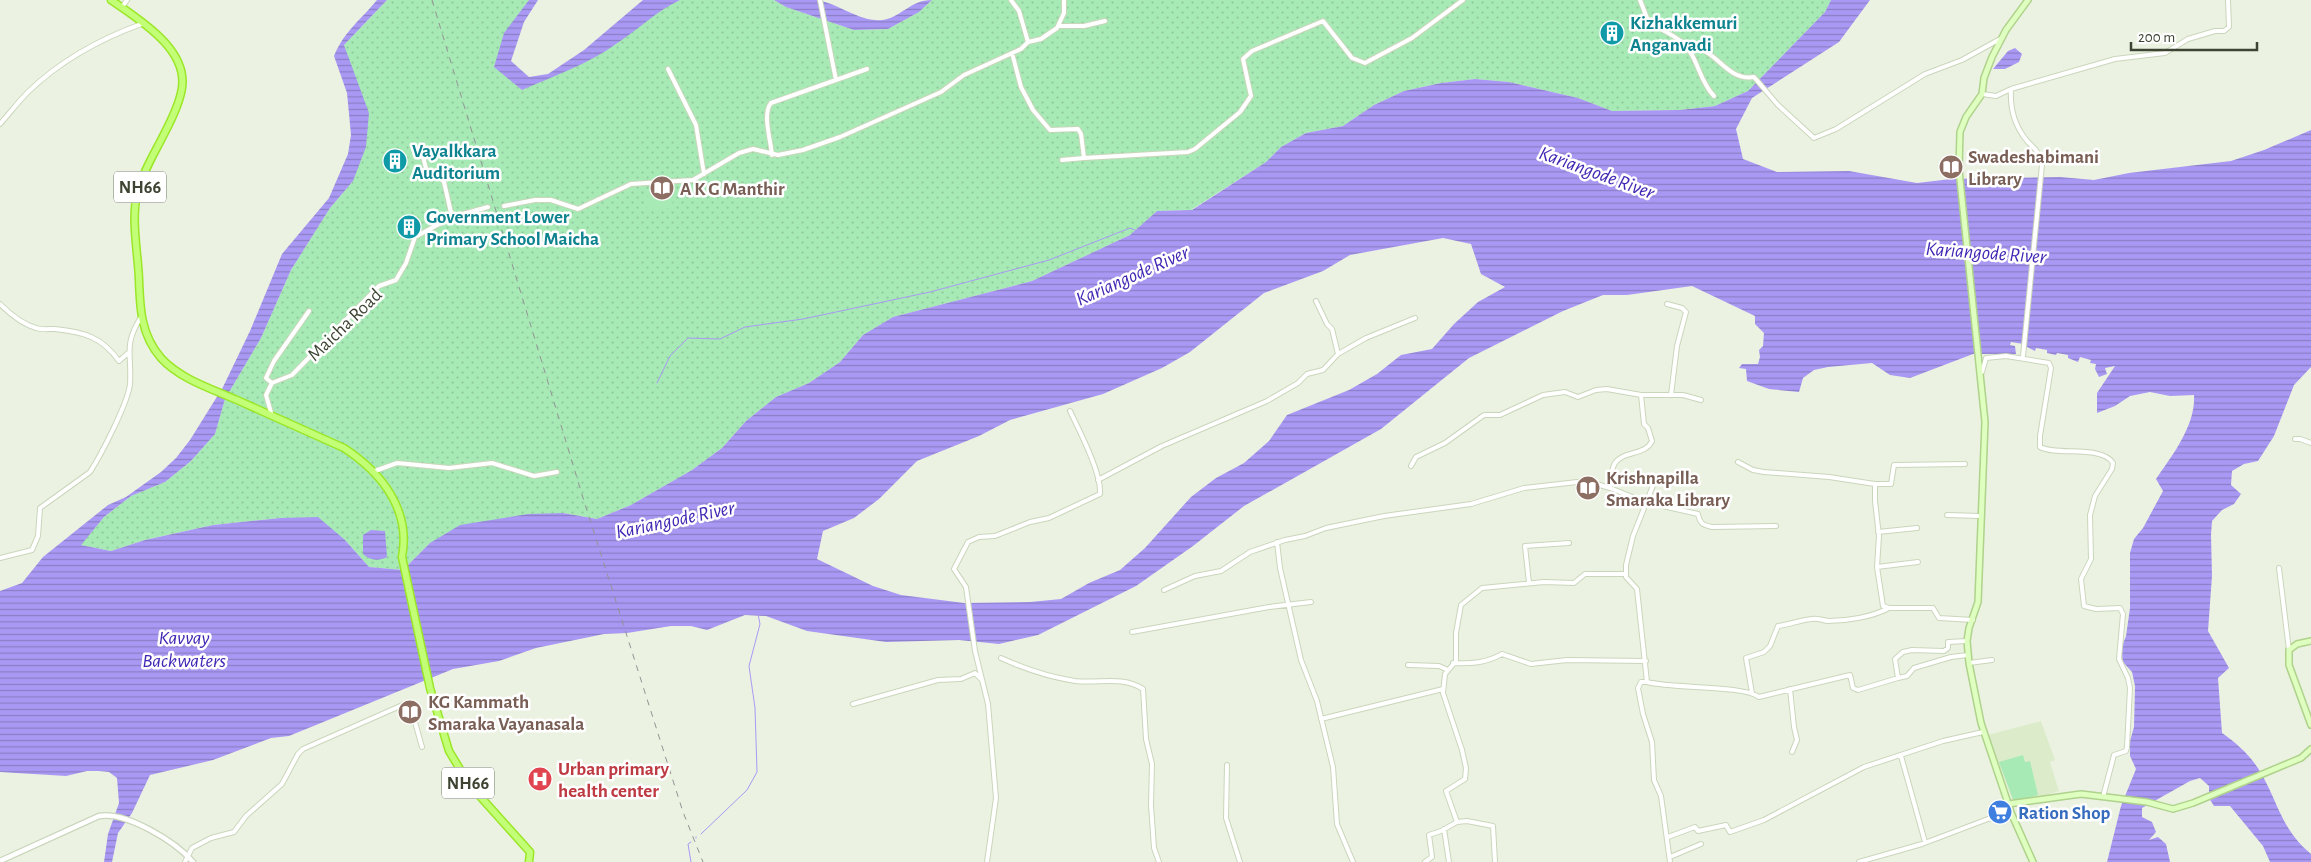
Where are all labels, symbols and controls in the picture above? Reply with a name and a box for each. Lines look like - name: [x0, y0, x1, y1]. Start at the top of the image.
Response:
- place label: Kizhakkemuri Anganvadi: [1630, 14, 1738, 55]
- building icon: Kizhakkemuri Anganvadi: [1599, 20, 1625, 46]
- scale bar: [2131, 20, 2257, 52]
- text: 200 m: [2138, 30, 2175, 45]
- place label: Vayalkkara Auditorium: [412, 142, 500, 183]
- water label: Kariangode River: [1536, 143, 1657, 203]
- building icon: Vayalkkara Auditorium: [382, 148, 408, 174]
- place label: Swadeshabimani Library: [1968, 148, 2099, 189]
- library icon: Swadeshabimani Library: [1938, 154, 1964, 180]
- road number: NH66: [114, 172, 166, 202]
- library icon: A K G Manthir: [649, 175, 675, 201]
- place label: A K G Manthir: [680, 180, 785, 199]
- place label: Government Lower Primary School Maicha: [426, 208, 599, 249]
- building icon: Government Lower Primary School Maicha: [396, 214, 422, 240]
- water label: Kariangode River: [1925, 239, 2047, 267]
- water label: Kariangode River: [1073, 242, 1192, 310]
- street label: Maicha Road: [304, 285, 386, 365]
- place label: Krishnapilla Smaraka Library: [1606, 469, 1730, 510]
- library icon: Krishnapilla Smaraka Library: [1575, 475, 1601, 501]
- water label: Kariangode River: [614, 498, 737, 542]
- water label: Kavvay Backwaters: [142, 628, 226, 671]
- place label: KG Kammath Smaraka Vayanasala: [428, 693, 584, 734]
- library icon: KG Kammath Smaraka Vayanasala: [397, 699, 423, 725]
- place label: Urban primary health center: [558, 760, 670, 801]
- hospital icon: Urban primary health center: [527, 766, 553, 792]
- road number: NH66: [442, 768, 494, 798]
- supermarket icon: Ration Shop: [1987, 799, 2013, 825]
- place label: Ration Shop: [2018, 804, 2111, 823]

